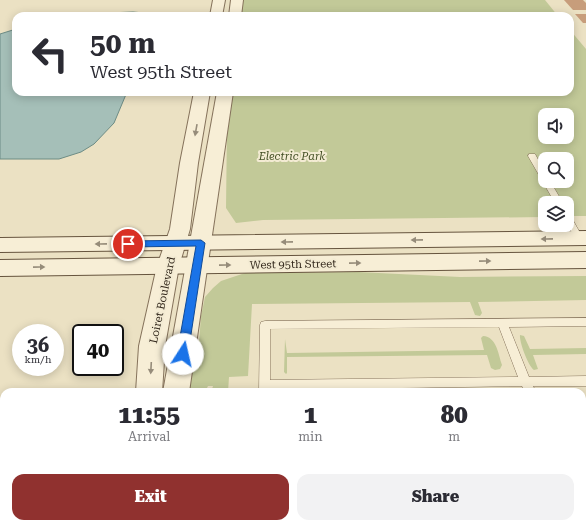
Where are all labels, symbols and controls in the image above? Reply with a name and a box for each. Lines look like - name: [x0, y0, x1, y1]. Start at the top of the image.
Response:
- text: 50 m: [90, 27, 155, 60]
- icon: left: [24, 28, 76, 80]
- text: West 95th Street: [90, 61, 232, 82]
- map controls: [538, 108, 574, 232]
- button: sound: [538, 108, 574, 144]
- one-way arrow: [192, 124, 198, 136]
- park label: Electric Park: [258, 150, 325, 163]
- button: search: [538, 152, 574, 188]
- button: layers: [538, 196, 574, 232]
- pin: [111, 227, 145, 261]
- icon: arrive: [117, 233, 139, 255]
- one-way arrow: [540, 236, 553, 242]
- one-way arrow: [410, 237, 423, 243]
- one-way arrow: [280, 239, 293, 245]
- one-way arrow: [94, 241, 107, 247]
- street label: Loiret Boulevard: [147, 256, 178, 345]
- street label: West 95th Street: [250, 257, 336, 272]
- one-way arrow: [479, 258, 492, 264]
- one-way arrow: [349, 260, 362, 266]
- one-way arrow: [219, 262, 232, 268]
- one-way arrow: [33, 264, 46, 270]
- speed limit sign: 40: [72, 324, 124, 376]
- text: 36: [27, 333, 49, 357]
- position arrow: [162, 333, 204, 375]
- text: km/h: [25, 354, 51, 365]
- one-way arrow: [148, 362, 154, 375]
- text: 11:55: [118, 401, 180, 429]
- text: 1: [304, 401, 317, 429]
- text: 80: [441, 401, 468, 429]
- text: Arrival: [128, 429, 170, 444]
- text: min: [298, 429, 323, 444]
- text: m: [448, 429, 460, 444]
- button: Exit: [12, 474, 289, 520]
- button: Share: [297, 474, 574, 520]

